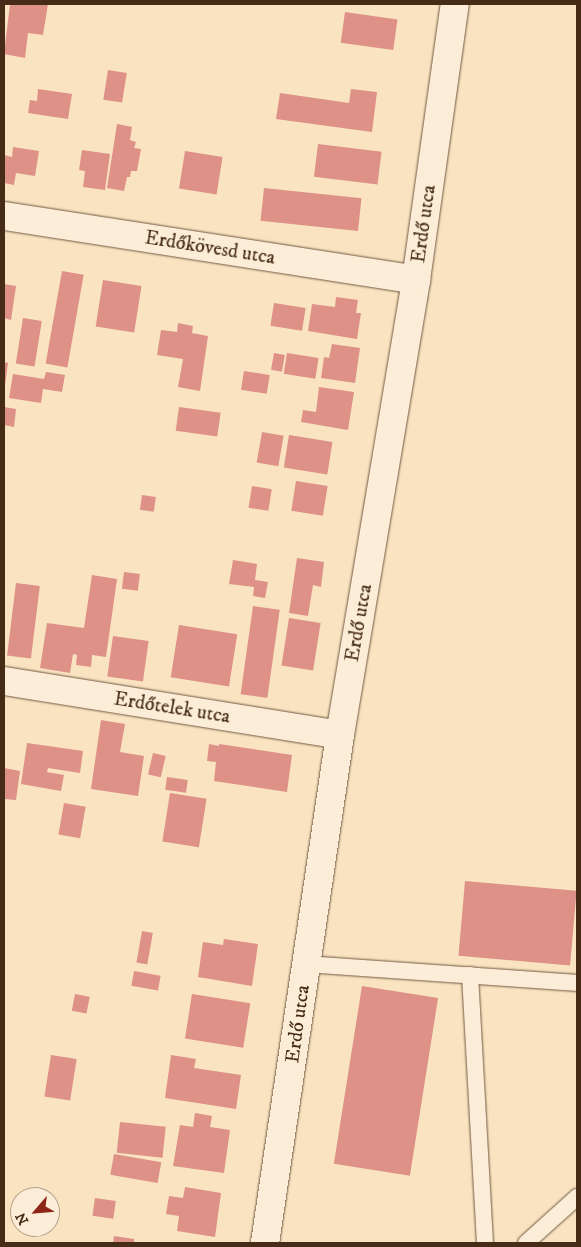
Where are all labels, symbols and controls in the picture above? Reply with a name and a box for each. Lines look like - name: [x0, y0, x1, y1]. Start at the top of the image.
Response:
- street label: Erdő utca: [407, 183, 441, 265]
- street label: Erdőkövesd utca: [143, 226, 277, 270]
- street label: Erdő utca: [340, 582, 378, 664]
- street label: Erdőtelek utca: [112, 687, 232, 729]
- street label: Erdő utca: [281, 983, 315, 1065]
- north arrow: [10, 1187, 60, 1237]
- text: N: [12, 1209, 33, 1228]

